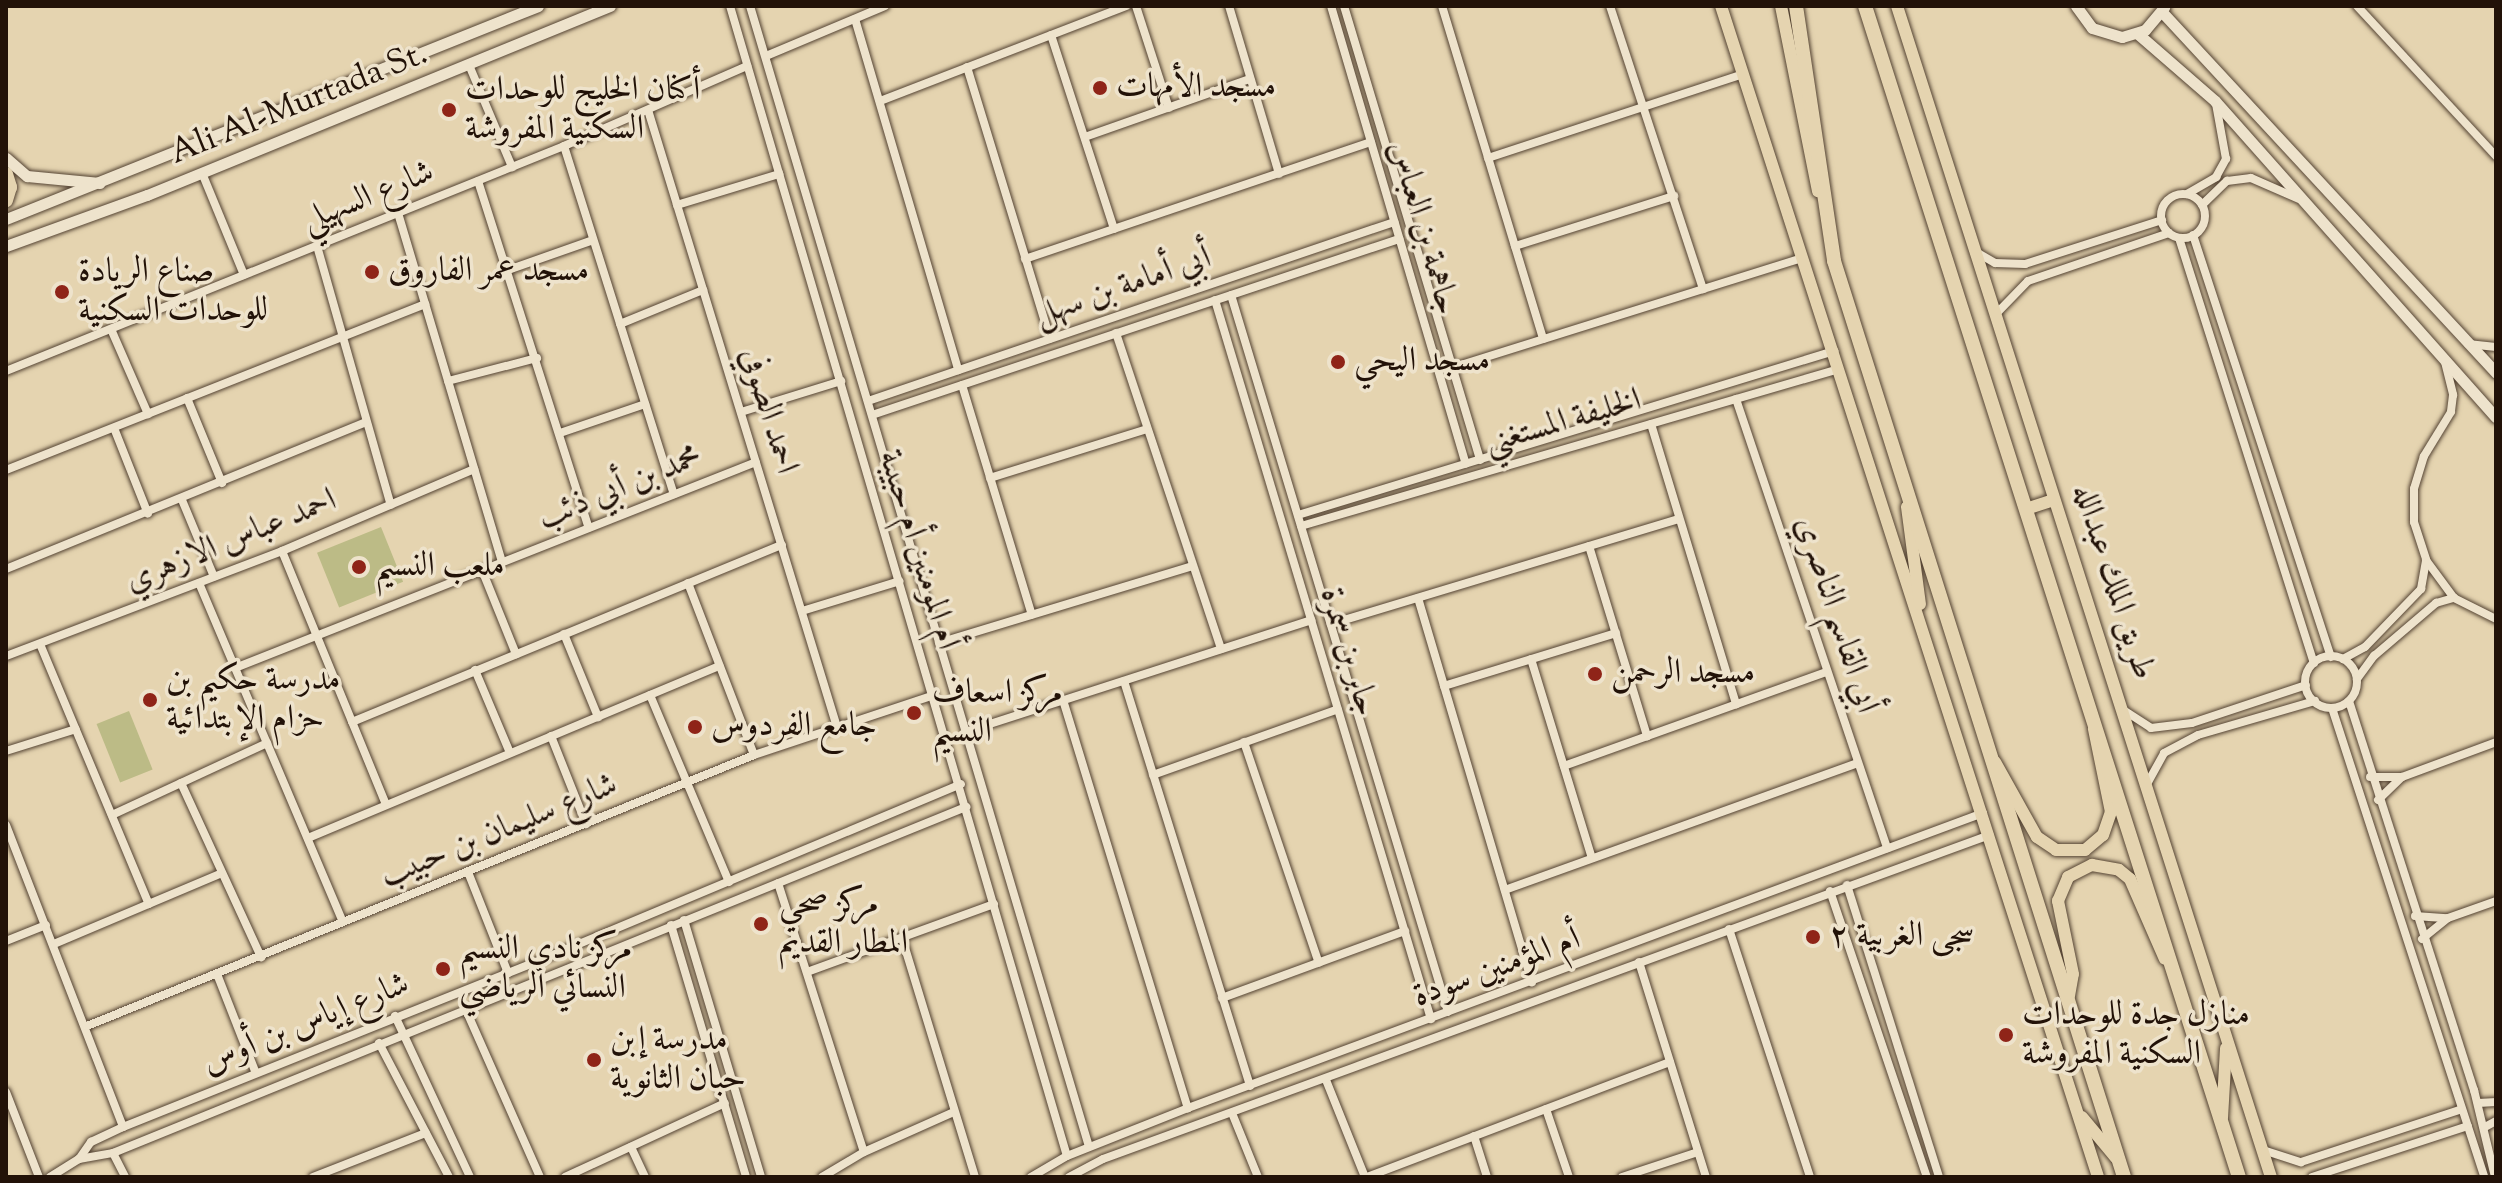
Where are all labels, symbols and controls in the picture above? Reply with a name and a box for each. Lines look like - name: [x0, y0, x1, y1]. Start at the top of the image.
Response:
- street label: Ali Al-Murtada St.: [164, 34, 434, 174]
- place label: مسجد الأمهات: [1116, 68, 1276, 108]
- place label: أكنان الخليج للوحدات السكنية المفروشة: [465, 70, 700, 150]
- marker: مسجد الأمهات: [1091, 79, 1109, 97]
- marker: أكنان الخليج للوحدات السكنية المفروشة: [440, 101, 458, 119]
- street label: جاهمة بن العباس: [1379, 136, 1467, 320]
- street label: شارع السهيلي: [296, 152, 440, 242]
- street label: أبي أمامة بن سهل: [1029, 238, 1217, 336]
- place label: صناع الريادة للوحدات السكنية: [78, 252, 268, 332]
- place label: مسجد عمر الفاروق: [388, 252, 589, 292]
- marker: مسجد عمر الفاروق: [363, 263, 381, 281]
- marker: صناع الريادة للوحدات السكنية: [53, 283, 71, 301]
- place label: مسجد اليحي: [1354, 342, 1490, 382]
- street label: احمد الصوفي: [730, 343, 806, 479]
- marker: مسجد اليحي: [1329, 353, 1347, 371]
- street label: الخليفة المستغني: [1480, 380, 1646, 464]
- street label: محمد بن أبي ذئب: [532, 437, 708, 539]
- street label: أم المومنين أم حبيبة: [868, 445, 968, 655]
- street label: طريق الملك عبدالله: [2062, 479, 2164, 685]
- street label: احمد عباس الازهري: [119, 480, 343, 602]
- street label: أبي القاسم الناصري: [1785, 511, 1887, 719]
- place label: ملعب النسيم: [375, 547, 505, 587]
- marker: ملعب النسيم: [350, 558, 368, 576]
- street label: جابر بن سمرة: [1309, 583, 1387, 721]
- place label: مسجد الرحمن: [1611, 654, 1755, 694]
- place label: مدرسة حكيم بن حزام الإبتدائية: [166, 660, 341, 740]
- marker: مسجد الرحمن: [1586, 665, 1604, 683]
- place label: مركز اسعاف النسيم: [932, 673, 1063, 752]
- marker: مدرسة حكيم بن حزام الإبتدائية: [141, 691, 159, 709]
- marker: مركز اسعاف النسيم: [903, 702, 925, 724]
- place label: جامع الفردوس: [711, 707, 877, 747]
- marker: جامع الفردوس: [686, 718, 704, 736]
- street label: شارع سليمان بن حبيب: [374, 765, 624, 897]
- place label: مركز صحي المطار القديم: [779, 884, 908, 964]
- marker: مركز صحي المطار القديم: [750, 913, 772, 935]
- place label: سجى الغربية ٢: [1829, 917, 1974, 957]
- street label: أم المؤمنين سودة: [1408, 919, 1586, 1017]
- marker: سجى الغربية ٢: [1804, 928, 1822, 946]
- place label: مركز نادي النسيم النسائي الرياضي: [459, 929, 632, 1008]
- marker: مركز نادي النسيم النسائي الرياضي: [434, 960, 452, 978]
- street label: شارع إياس بن أوس: [197, 964, 415, 1084]
- place label: منازل جدة للوحدات السكنية المفروشة: [2022, 995, 2250, 1074]
- place label: مدرسة إبن حبان الثانوية: [610, 1020, 746, 1100]
- marker: منازل جدة للوحدات السكنية المفروشة: [1997, 1026, 2015, 1044]
- marker: مدرسة إبن حبان الثانوية: [585, 1051, 603, 1069]

